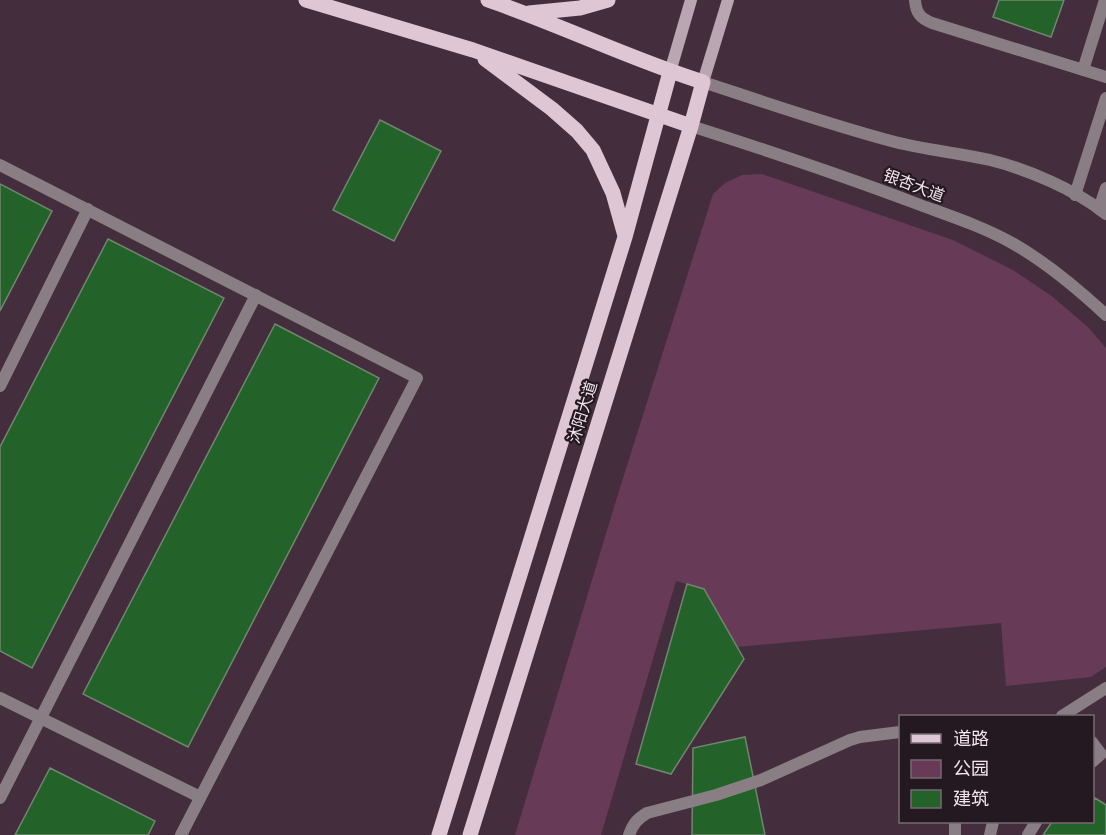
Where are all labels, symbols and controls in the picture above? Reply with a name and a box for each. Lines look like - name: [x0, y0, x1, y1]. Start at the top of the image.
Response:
- street label: 银杏大道: [881, 164, 947, 205]
- street label: 沐阳大道: [563, 378, 600, 445]
- legend: [899, 715, 1094, 823]
- text: 道路: [953, 727, 989, 749]
- text: 公园: [953, 757, 989, 779]
- text: 建筑: [953, 787, 989, 809]

